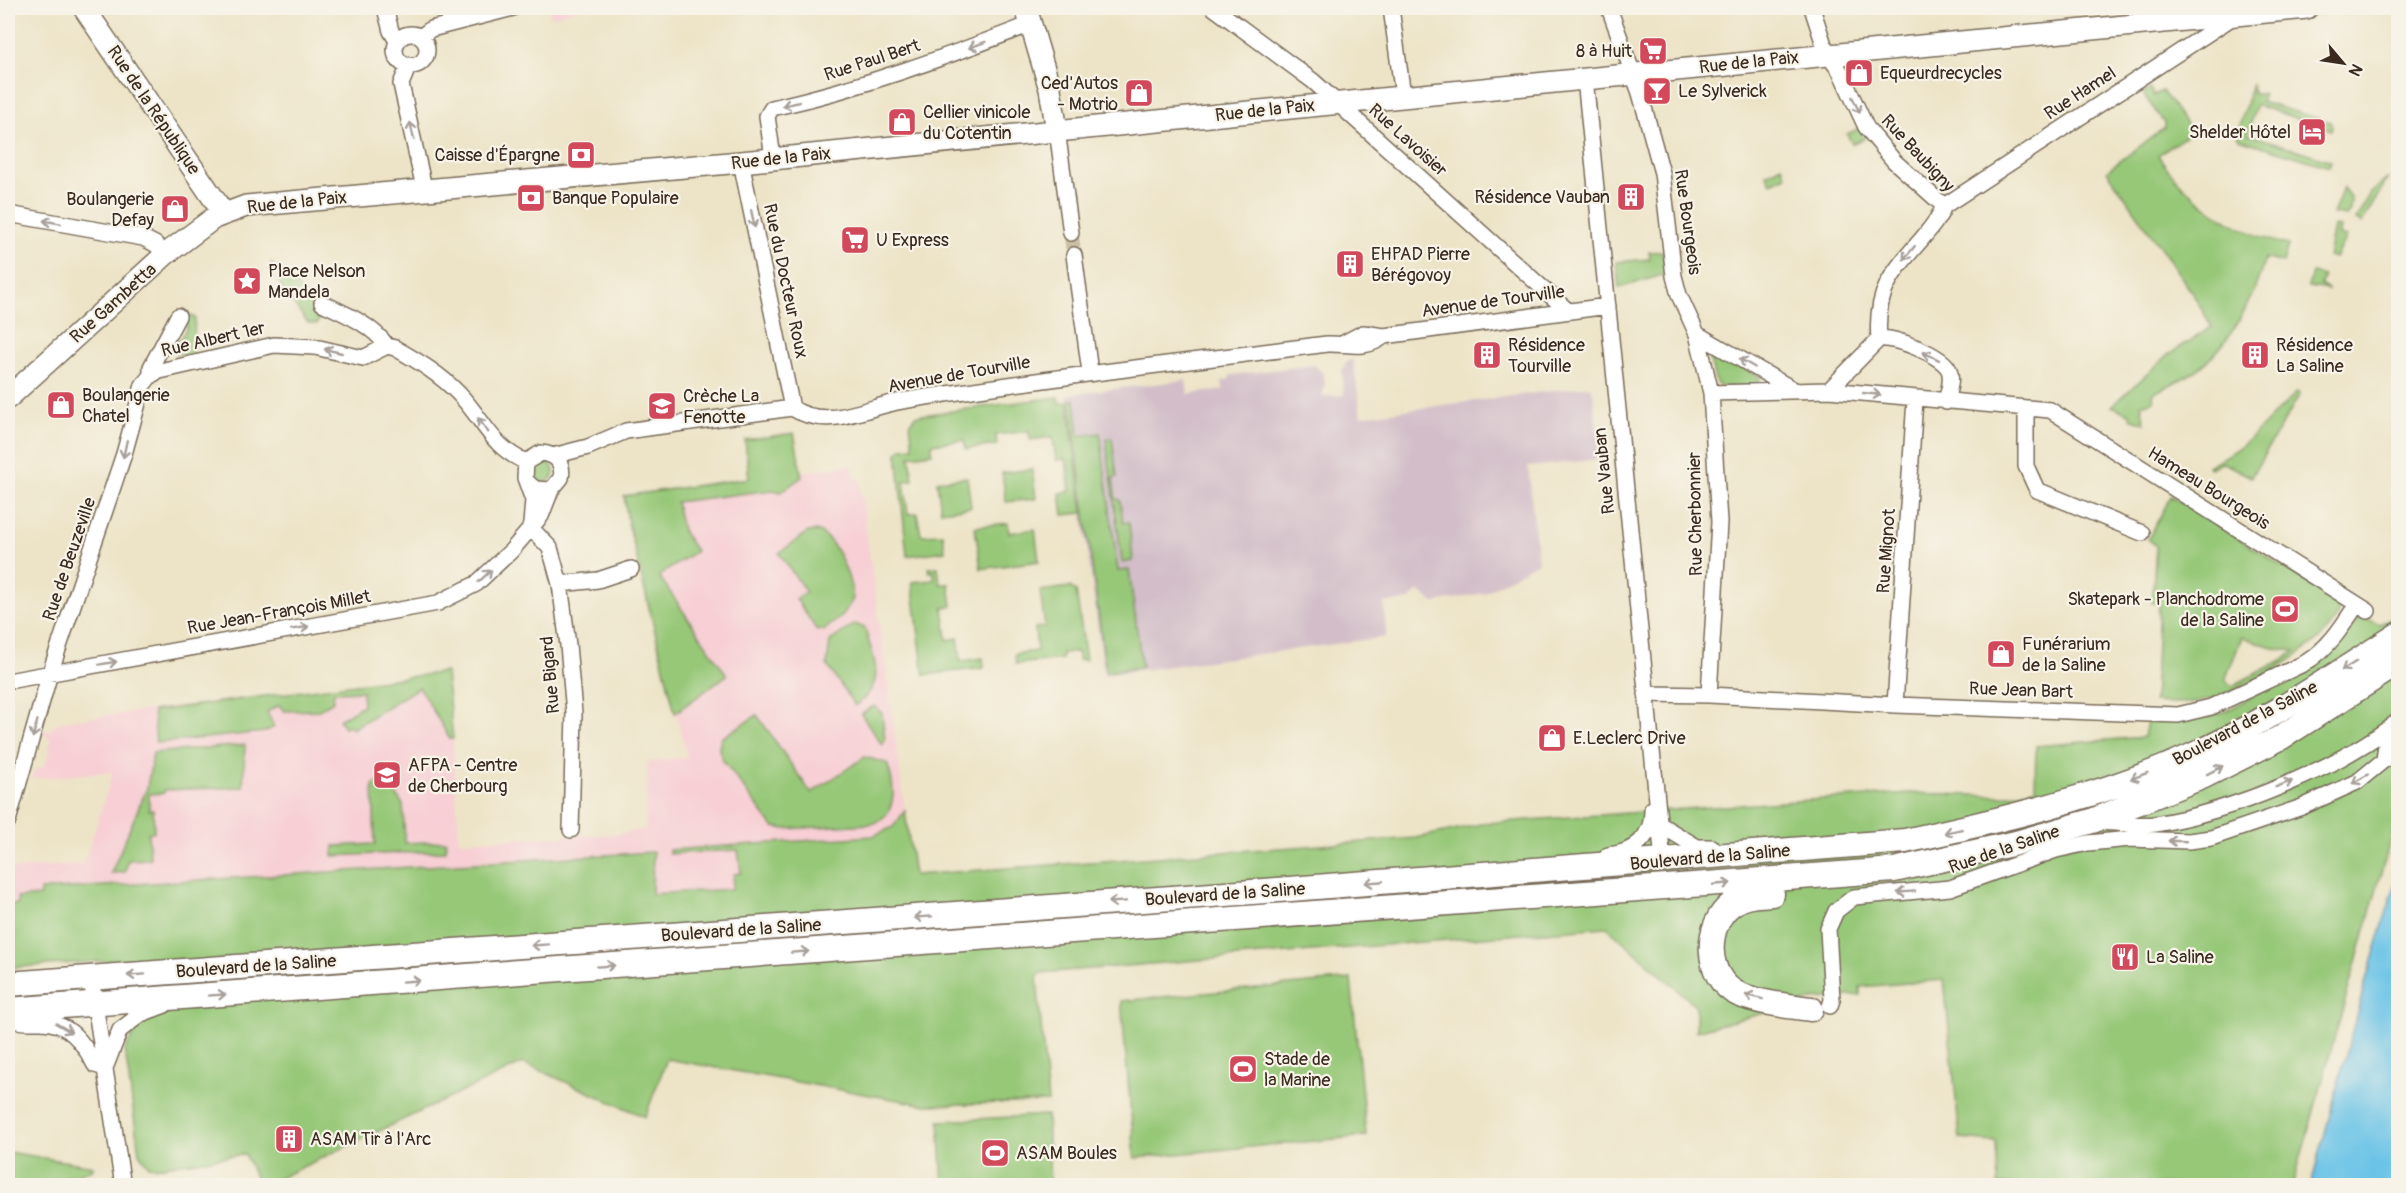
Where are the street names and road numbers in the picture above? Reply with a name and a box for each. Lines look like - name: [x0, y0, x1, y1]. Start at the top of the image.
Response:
- street label: Rue Paul Bert: [821, 34, 924, 87]
- street label: Rue de la République: [102, 41, 205, 179]
- street label: Rue de la Paix: [1698, 46, 1800, 79]
- street label: Rue Hamel: [2040, 62, 2121, 125]
- street label: Rue de la Paix: [1214, 94, 1316, 127]
- street label: Rue Lavoisier: [1363, 99, 1452, 182]
- street label: Rue Baubigny: [1876, 110, 1960, 197]
- street label: Rue de la Paix: [730, 142, 832, 175]
- street label: Rue Bourgeois: [1669, 168, 1706, 276]
- street label: Rue de la Paix: [246, 186, 348, 219]
- street label: Rue du Docteur Roux: [758, 202, 813, 361]
- street label: Rue Gambetta: [65, 258, 162, 348]
- street label: Avenue de Tourville: [1420, 280, 1566, 323]
- street label: Rue Albert 1er: [159, 316, 268, 363]
- street label: Avenue de Tourville: [886, 351, 1032, 398]
- street label: Rue Vauban: [1589, 426, 1620, 515]
- street label: Hameau Bourgeois: [2143, 442, 2274, 535]
- street label: Rue Cherbonnier: [1683, 451, 1708, 576]
- street label: Rue de Beuzeville: [38, 494, 101, 624]
- street label: Rue Mignot: [1872, 507, 1901, 594]
- street label: Rue Jean-François Millet: [186, 585, 373, 640]
- street label: Rue Bigard: [536, 635, 565, 715]
- street label: Boulevard de la Saline: [2169, 675, 2322, 771]
- street label: Rue Jean Bart: [1969, 677, 2074, 704]
- street label: Rue de la Saline: [1946, 820, 2063, 879]
- street label: Boulevard de la Saline: [1629, 839, 1791, 876]
- street label: Boulevard de la Saline: [1144, 877, 1306, 912]
- street label: Boulevard de la Saline: [660, 913, 822, 948]
- street label: Boulevard de la Saline: [175, 949, 337, 984]

